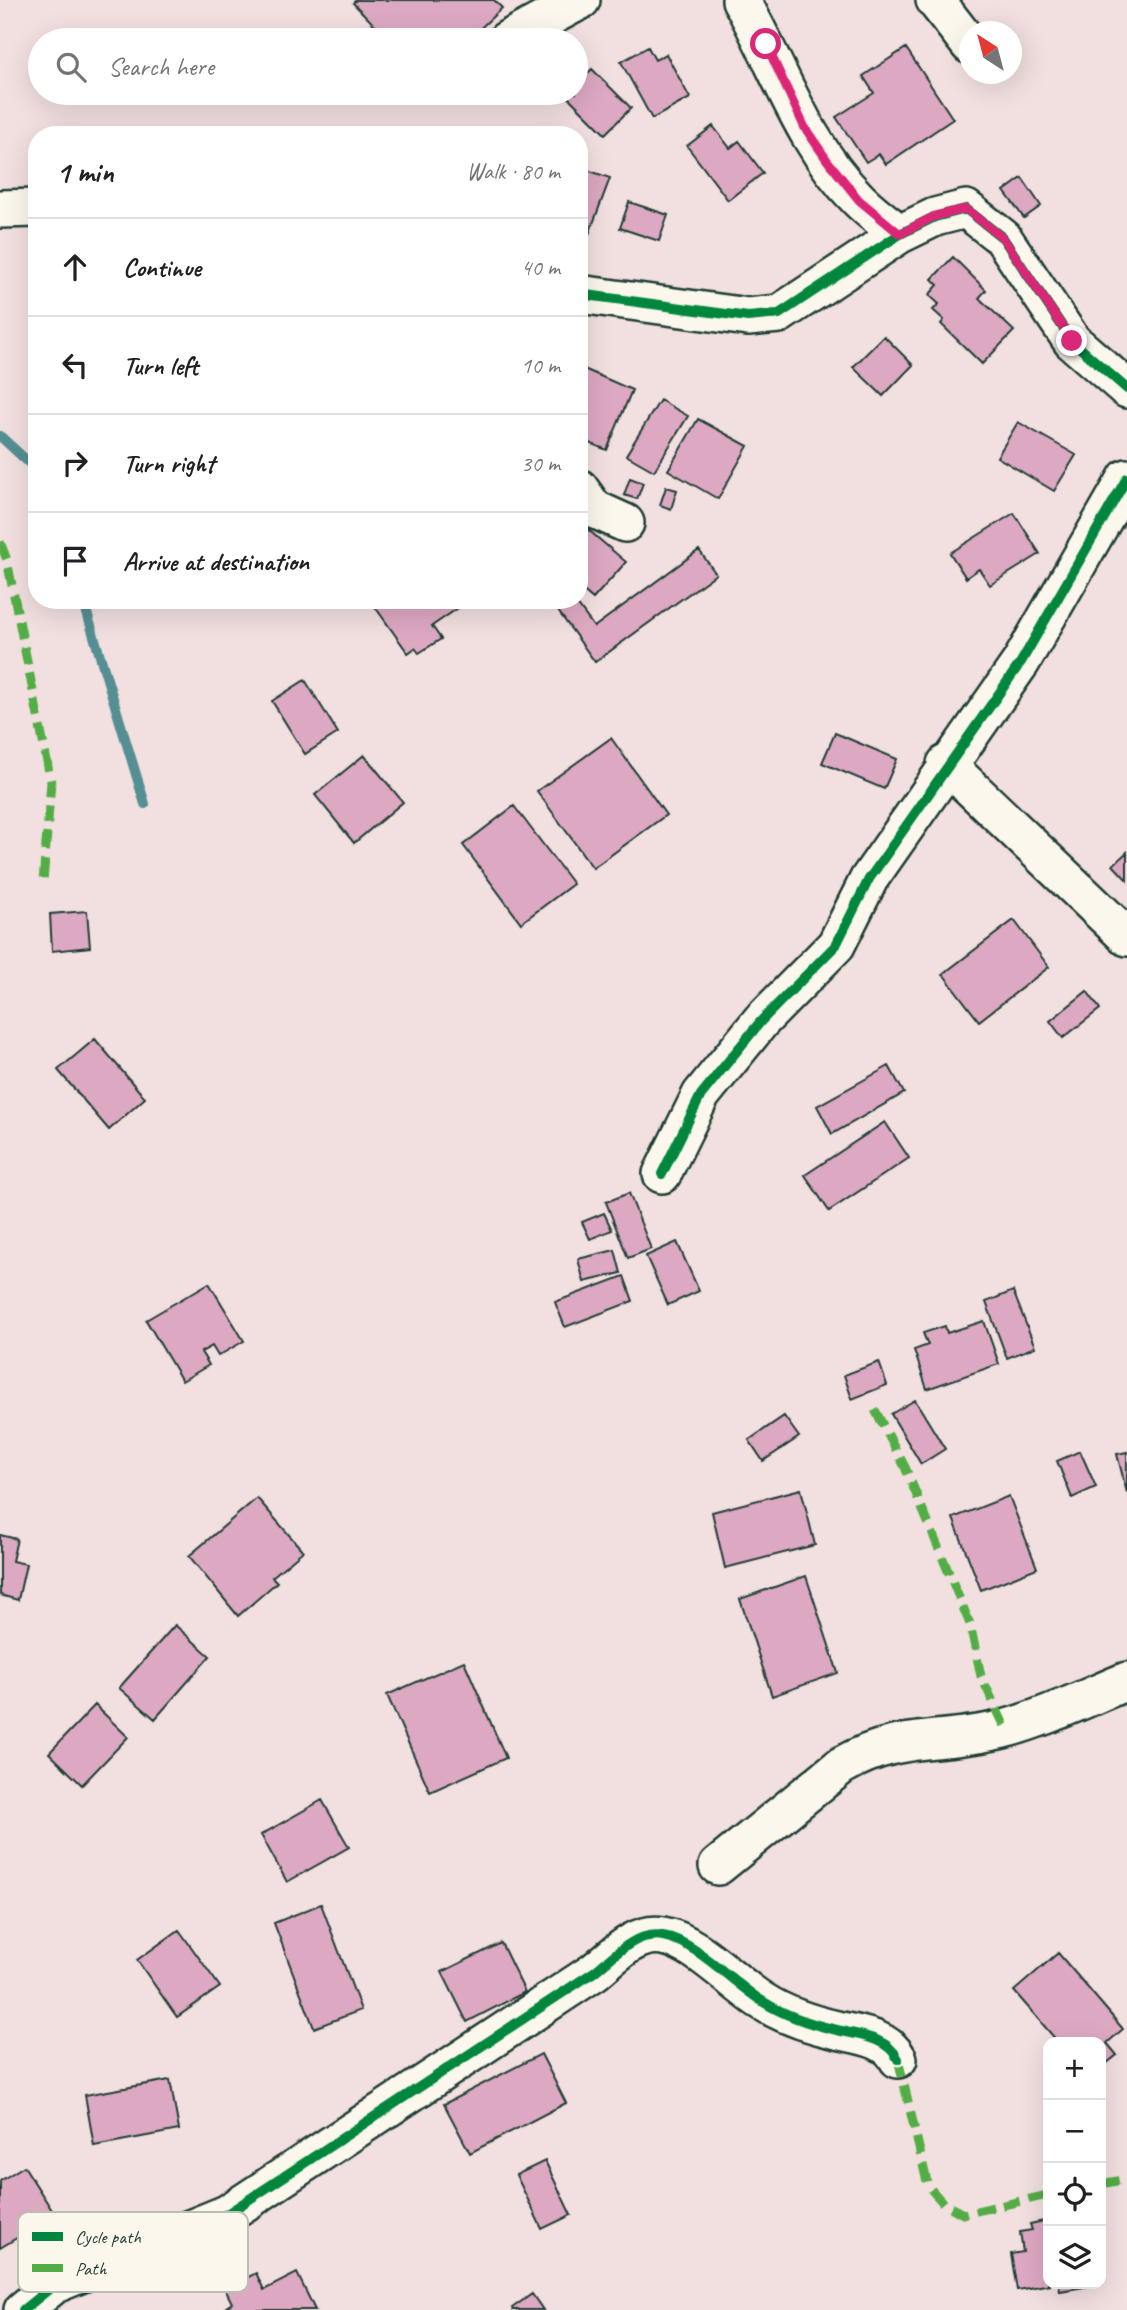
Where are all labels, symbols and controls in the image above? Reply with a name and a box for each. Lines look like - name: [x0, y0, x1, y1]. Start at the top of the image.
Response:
- north arrow: [959, 21, 1022, 84]
- search box: [28, 28, 588, 105]
- route start: [750, 28, 781, 59]
- icon: search: [52, 48, 90, 86]
- text: Search here: [108, 50, 214, 83]
- text: 1 min: [56, 153, 113, 191]
- text: Walk · 80 m: [467, 157, 560, 186]
- icon: ahead: [56, 248, 94, 286]
- text: Continue: [123, 251, 201, 284]
- text: 40 m: [521, 253, 560, 282]
- route end: [1056, 325, 1087, 356]
- icon: left: [56, 346, 94, 384]
- text: Turn left: [123, 349, 198, 382]
- text: 10 m: [521, 351, 560, 380]
- icon: right: [56, 444, 94, 482]
- text: Turn right: [123, 447, 214, 480]
- text: 30 m: [521, 449, 560, 478]
- icon: arrive: [56, 542, 94, 580]
- text: Arrive at destination: [123, 545, 309, 578]
- map controls: [1043, 2037, 1106, 2289]
- button: +: [1043, 2037, 1106, 2100]
- button: −: [1043, 2100, 1106, 2163]
- button: locate: [1043, 2163, 1106, 2226]
- legend: [18, 2212, 248, 2292]
- text: Cycle path: [75, 2225, 141, 2249]
- button: layers: [1043, 2226, 1106, 2289]
- text: Path: [75, 2257, 108, 2281]

